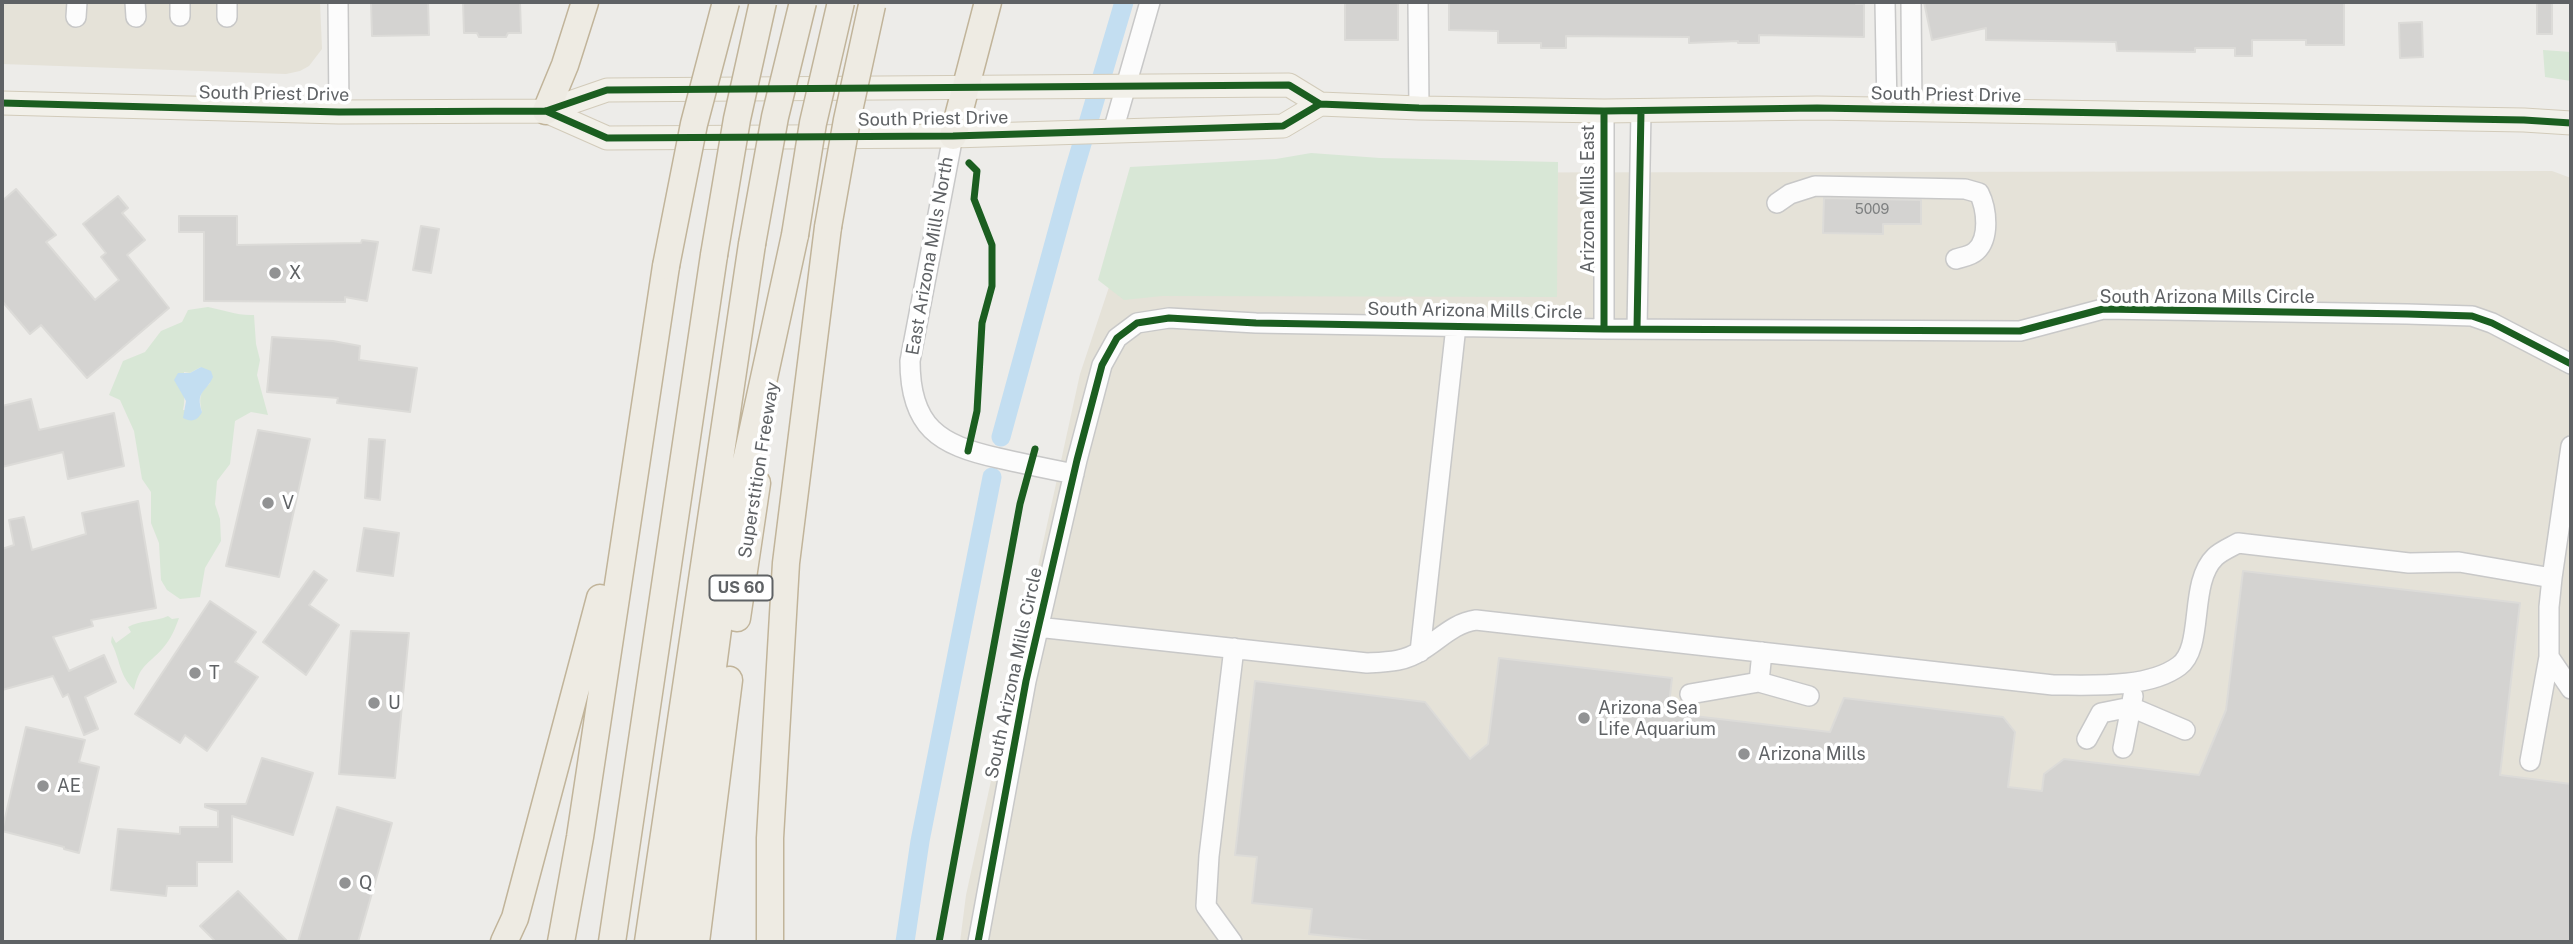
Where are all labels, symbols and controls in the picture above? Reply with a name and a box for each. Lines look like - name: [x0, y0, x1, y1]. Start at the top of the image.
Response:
- street label: South Priest Drive: [198, 82, 350, 106]
- street label: South Priest Drive: [1870, 83, 2022, 107]
- street label: South Priest Drive: [857, 107, 1009, 131]
- street label: Arizona Mills East: [1577, 125, 1599, 273]
- street label: East Arizona Mills North: [902, 155, 958, 357]
- house number: 5009: [1855, 202, 1889, 218]
- place label: X: [289, 262, 301, 284]
- marker: X: [267, 265, 283, 281]
- street label: South Arizona Mills Circle: [2099, 286, 2315, 308]
- street label: South Arizona Mills Circle: [1367, 298, 1583, 324]
- street label: Superstition Freeway: [734, 380, 784, 560]
- place label: V: [282, 492, 294, 514]
- marker: V: [260, 495, 276, 511]
- street label: South Arizona Mills Circle: [981, 565, 1047, 781]
- road number: US 60: [710, 576, 772, 600]
- place label: T: [209, 662, 220, 684]
- marker: T: [187, 665, 203, 681]
- place label: U: [388, 692, 401, 714]
- marker: U: [366, 695, 382, 711]
- place label: Arizona Sea Life Aquarium: [1598, 697, 1716, 740]
- marker: Arizona Sea Life Aquarium: [1576, 710, 1592, 726]
- place label: Arizona Mills: [1758, 743, 1866, 765]
- marker: Arizona Mills: [1736, 746, 1752, 762]
- place label: AE: [57, 775, 81, 797]
- marker: AE: [35, 778, 51, 794]
- place label: Q: [359, 872, 372, 894]
- marker: Q: [337, 875, 353, 891]

